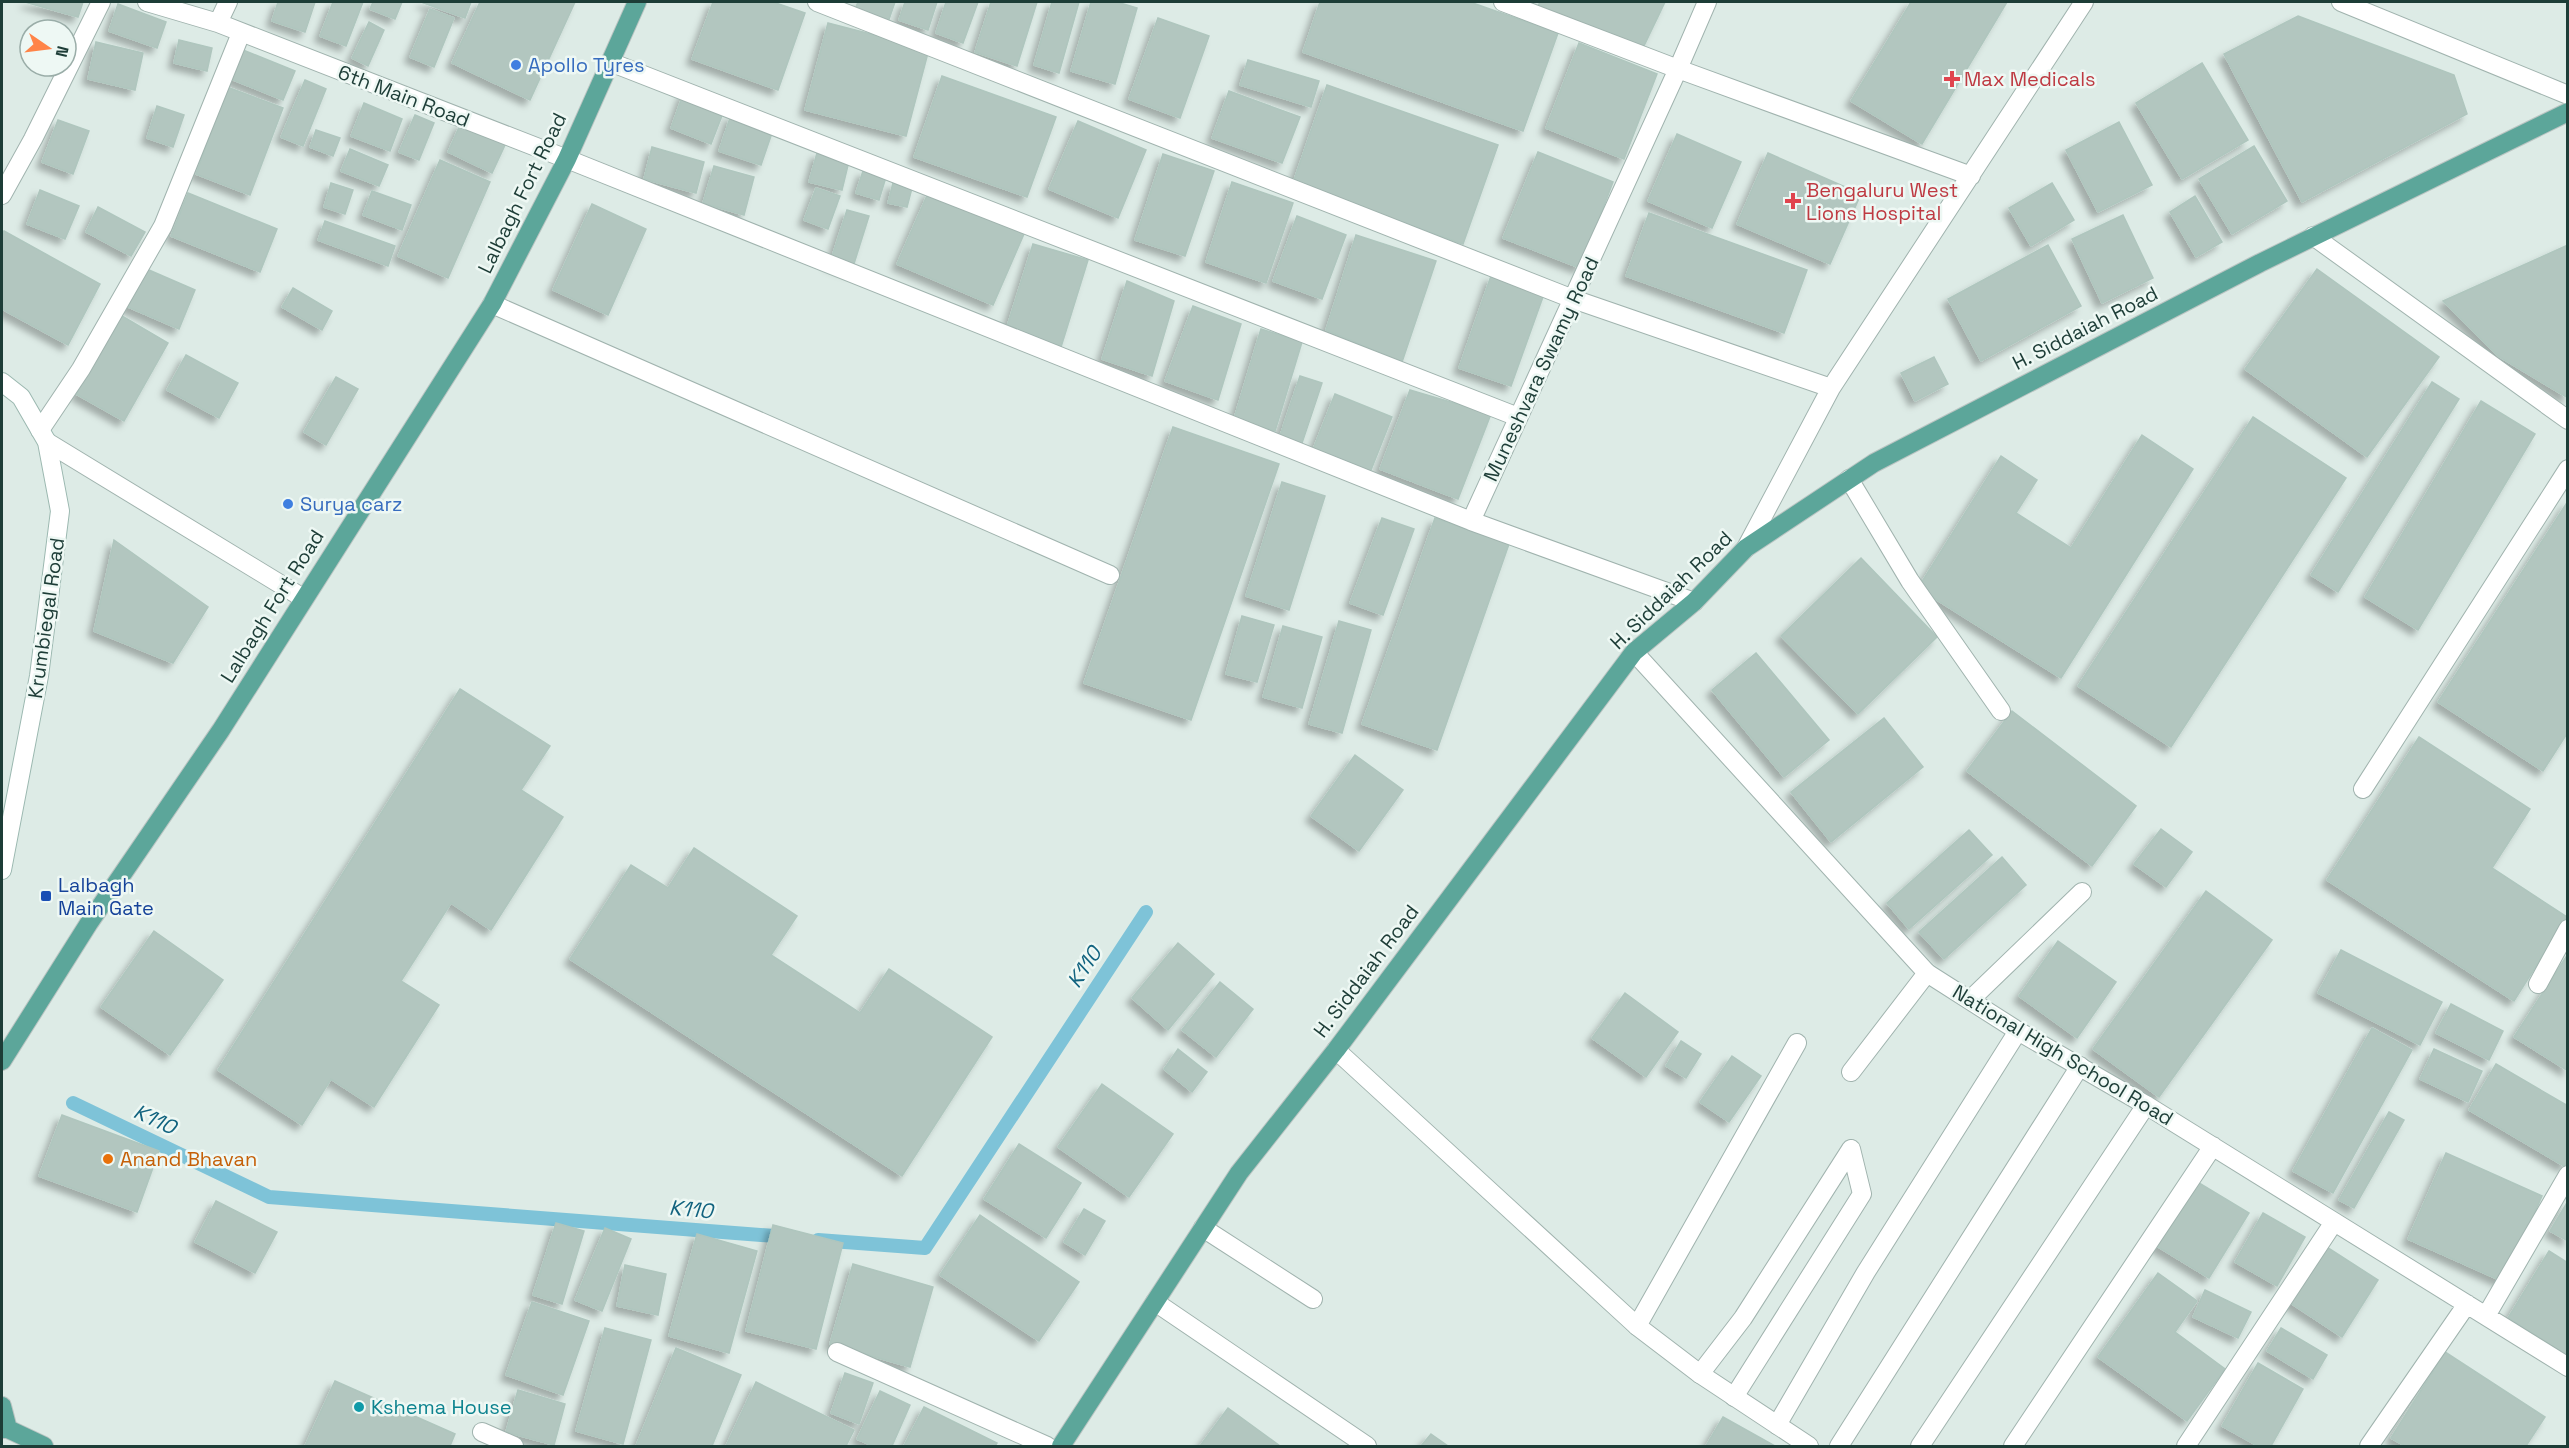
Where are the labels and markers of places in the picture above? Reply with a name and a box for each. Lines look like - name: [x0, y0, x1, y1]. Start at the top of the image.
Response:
- place label: Apollo Tyres: [528, 52, 645, 78]
- marker: Apollo Tyres: [509, 58, 523, 72]
- place label: Max Medicals: [1964, 66, 2096, 92]
- marker: Max Medicals: [1945, 72, 1959, 86]
- place label: Bengaluru West Lions Hospital: [1806, 177, 1958, 226]
- marker: Bengaluru West Lions Hospital: [1784, 192, 1802, 210]
- place label: Surya carz: [300, 491, 402, 517]
- marker: Surya carz: [281, 497, 295, 511]
- place label: Lalbagh Main Gate: [58, 872, 154, 921]
- marker: Lalbagh Main Gate: [39, 889, 53, 903]
- place label: Anand Bhavan: [120, 1146, 257, 1172]
- marker: Anand Bhavan: [101, 1152, 115, 1166]
- place label: Kshema House: [371, 1394, 512, 1420]
- marker: Kshema House: [352, 1400, 366, 1414]

